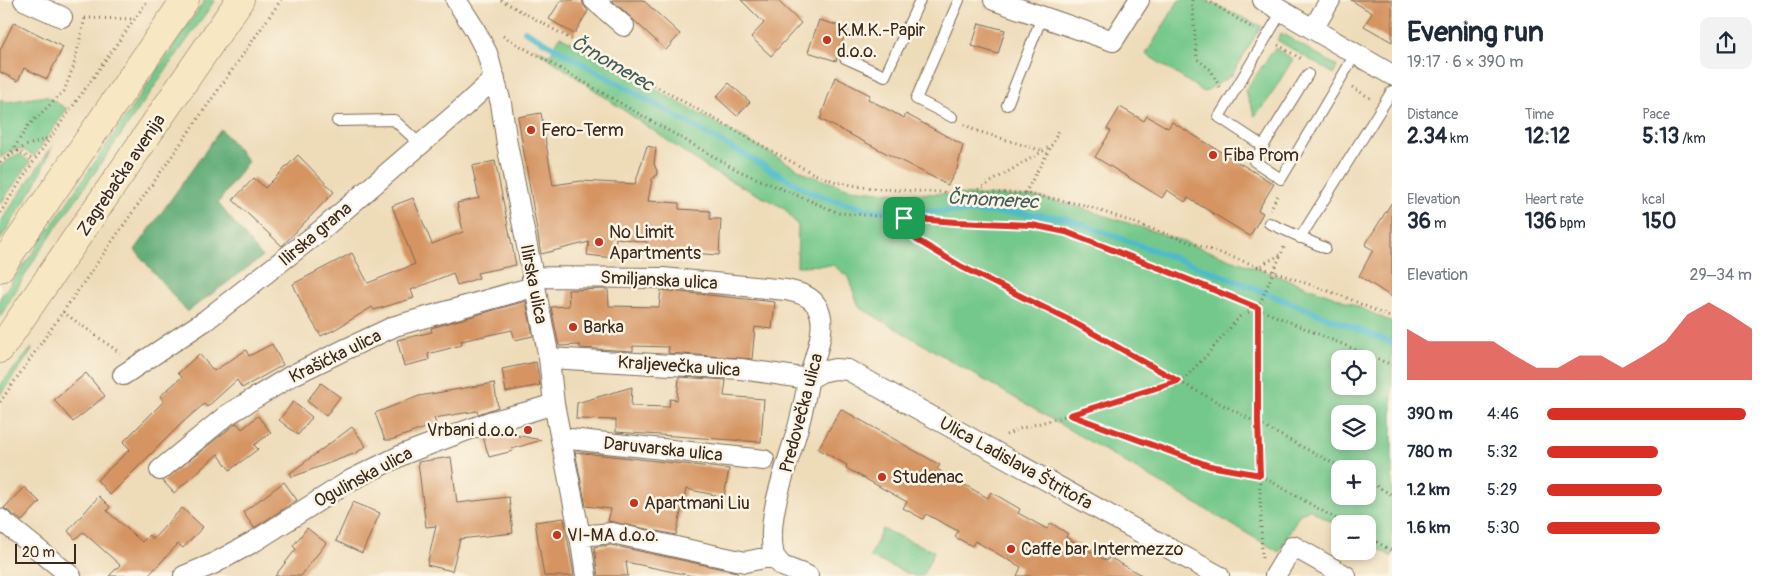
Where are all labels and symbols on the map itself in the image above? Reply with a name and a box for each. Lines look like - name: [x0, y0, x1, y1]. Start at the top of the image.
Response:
- place label: K.M.K.-Papir d.o.o.: [837, 19, 926, 63]
- water label: Črnomerec: [567, 31, 659, 98]
- marker: K.M.K.-Papir d.o.o.: [821, 34, 833, 46]
- street label: Zagrebačka avenija: [72, 110, 171, 241]
- place label: Fero-Term: [541, 119, 624, 142]
- marker: Fero-Term: [525, 124, 537, 136]
- place label: Fiba Prom: [1223, 144, 1299, 167]
- marker: Fiba Prom: [1207, 149, 1219, 161]
- water label: Črnomerec: [947, 186, 1040, 214]
- street label: Ilirska grana: [274, 197, 357, 272]
- pin: [883, 197, 925, 239]
- place label: No Limit Apartments: [609, 221, 701, 265]
- marker: No Limit Apartments: [593, 236, 605, 248]
- street label: Ilirska ulica: [515, 242, 553, 326]
- street label: Smiljanska ulica: [600, 266, 718, 295]
- place label: Barka: [583, 316, 624, 339]
- marker: Barka: [567, 321, 579, 333]
- street label: Krašićka ulica: [285, 324, 385, 389]
- street label: Kraljevečka ulica: [617, 351, 741, 382]
- street label: Predovečka ulica: [774, 351, 828, 475]
- street label: Ulica Ladislava Štritofa: [935, 411, 1097, 515]
- place label: Vrbani d.o.o.: [427, 419, 518, 442]
- marker: Vrbani d.o.o.: [522, 424, 534, 436]
- street label: Daruvarska ulica: [602, 432, 724, 467]
- street label: Ogulinska ulica: [310, 442, 417, 513]
- place label: Studenac: [892, 466, 964, 489]
- marker: Studenac: [876, 471, 888, 483]
- place label: Apartmani Liu: [644, 492, 750, 515]
- marker: Apartmani Liu: [628, 497, 640, 509]
- place label: VI-MA d.o.o.: [567, 524, 659, 547]
- marker: VI-MA d.o.o.: [551, 529, 563, 541]
- place label: Caffe bar Intermezzo: [1021, 538, 1184, 561]
- scale bar: [15, 541, 76, 564]
- marker: Caffe bar Intermezzo: [1005, 543, 1017, 555]

